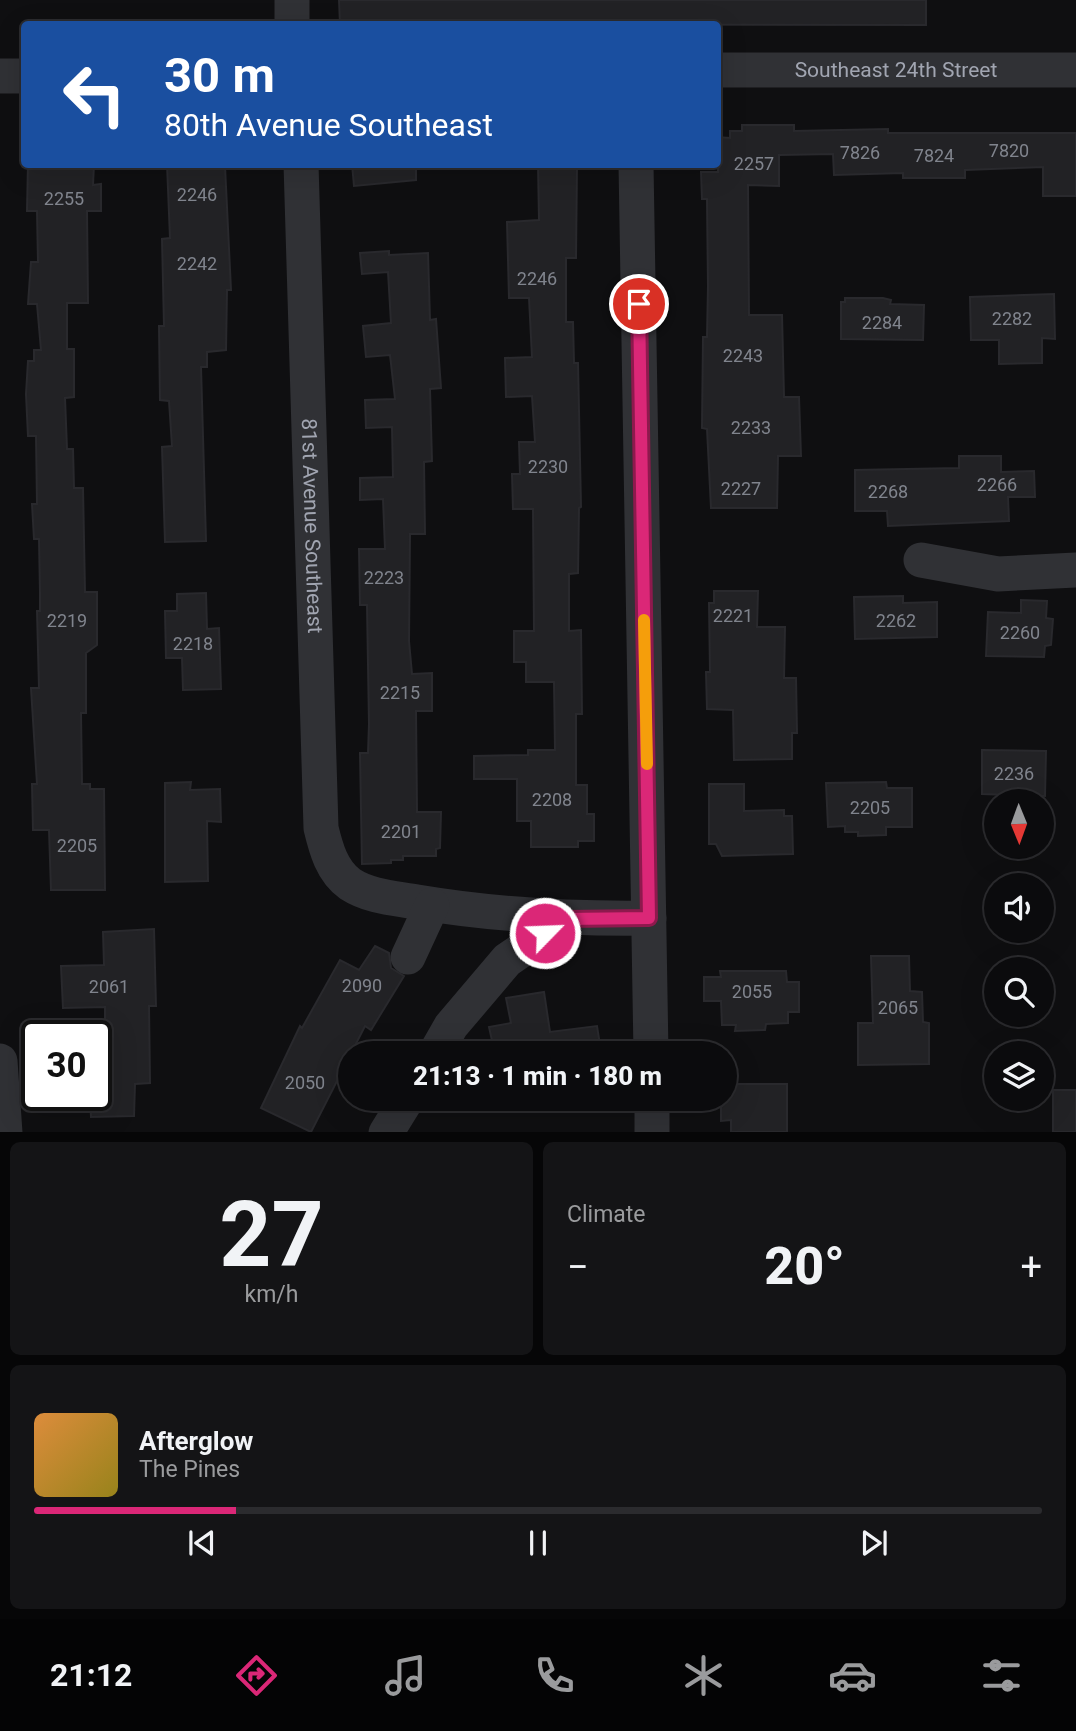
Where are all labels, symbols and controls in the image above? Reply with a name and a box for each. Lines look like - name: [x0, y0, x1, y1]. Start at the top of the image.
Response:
- text: 30 m: [164, 47, 275, 104]
- icon: left: [49, 49, 140, 140]
- street label: Southeast 24th Street: [795, 58, 997, 82]
- text: 80th Avenue Southeast: [164, 106, 493, 144]
- house number: 7820: [989, 140, 1029, 161]
- house number: 7826: [840, 142, 880, 163]
- house number: 7824: [914, 145, 954, 166]
- house number: 2257: [734, 153, 774, 174]
- house number: 2246: [177, 184, 217, 205]
- house number: 2255: [44, 188, 84, 209]
- house number: 2242: [177, 253, 217, 274]
- house number: 2246: [517, 268, 557, 289]
- pin: [609, 274, 669, 334]
- icon: arrive: [620, 285, 658, 323]
- house number: 2282: [992, 308, 1032, 329]
- house number: 2284: [862, 312, 902, 333]
- house number: 2243: [723, 345, 763, 366]
- house number: 2233: [731, 417, 771, 438]
- street label: 81st Avenue Southeast: [297, 418, 327, 634]
- house number: 2230: [528, 456, 568, 477]
- house number: 2266: [977, 474, 1017, 495]
- house number: 2227: [721, 478, 761, 499]
- house number: 2268: [868, 481, 908, 502]
- house number: 2223: [364, 567, 404, 588]
- house number: 2221: [713, 605, 753, 626]
- house number: 2219: [47, 610, 87, 631]
- house number: 2262: [876, 610, 916, 631]
- house number: 2260: [1000, 622, 1040, 643]
- house number: 2218: [173, 633, 213, 654]
- house number: 2215: [380, 682, 420, 703]
- house number: 2236: [994, 763, 1034, 784]
- house number: 2208: [532, 789, 572, 810]
- north arrow: [984, 789, 1054, 859]
- map controls: [984, 789, 1054, 1111]
- house number: 2205: [850, 797, 890, 818]
- house number: 2201: [381, 821, 421, 842]
- house number: 2205: [57, 835, 97, 856]
- button: sound: [984, 873, 1054, 943]
- position arrow: [508, 896, 582, 970]
- button: search: [984, 957, 1054, 1027]
- house number: 2090: [342, 975, 382, 996]
- house number: 2061: [89, 976, 129, 997]
- house number: 2055: [732, 981, 772, 1002]
- house number: 2065: [878, 997, 918, 1018]
- speed limit sign: 30: [21, 1020, 112, 1111]
- button: layers: [984, 1041, 1054, 1111]
- text: 21:13 · 1 min · 180 m: [413, 1061, 662, 1091]
- house number: 2050: [285, 1072, 325, 1093]
- text: 27: [219, 1182, 324, 1288]
- text: Climate: [567, 1201, 646, 1228]
- text: 20°: [764, 1236, 845, 1297]
- text: −: [567, 1245, 589, 1289]
- text: +: [1020, 1245, 1042, 1289]
- text: km/h: [245, 1281, 299, 1308]
- text: Afterglow: [139, 1426, 253, 1456]
- text: The Pines: [139, 1456, 240, 1483]
- icon: previous: [183, 1524, 221, 1562]
- icon: pause: [519, 1524, 557, 1562]
- icon: next: [855, 1524, 893, 1562]
- icon: directions: [232, 1651, 281, 1700]
- icon: music: [381, 1651, 430, 1700]
- icon: phone: [530, 1651, 579, 1700]
- icon: climate: [679, 1651, 728, 1700]
- icon: car: [828, 1651, 877, 1700]
- icon: filters: [977, 1651, 1026, 1700]
- text: 21:12: [50, 1656, 132, 1694]

